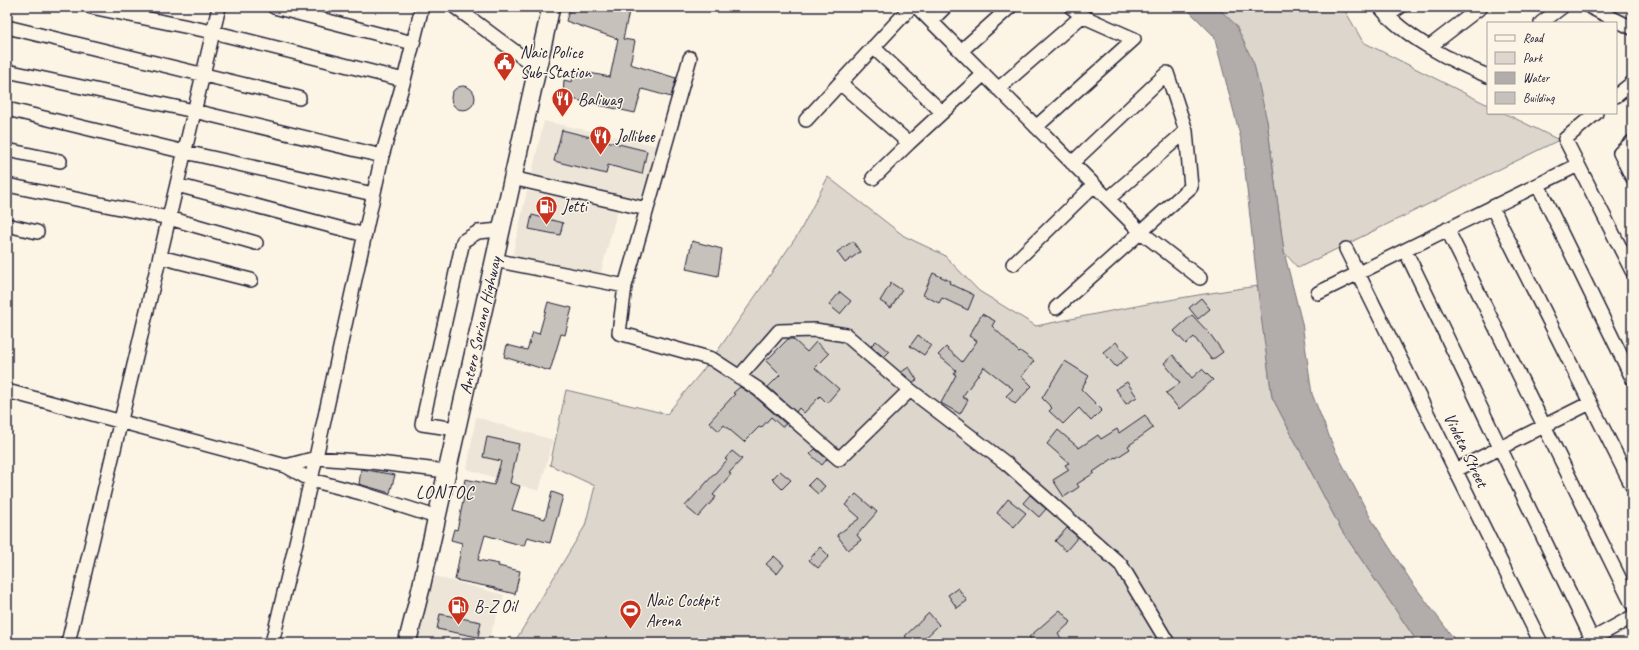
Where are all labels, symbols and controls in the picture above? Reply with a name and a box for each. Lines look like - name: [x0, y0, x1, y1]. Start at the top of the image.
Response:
- legend: [1487, 22, 1617, 114]
- text: Road: [1523, 30, 1545, 46]
- place label: Naic Police Sub-Station: [520, 42, 592, 83]
- public building icon: Naic Police Sub-Station: [492, 49, 518, 82]
- text: Park: [1523, 50, 1544, 66]
- text: Water: [1523, 70, 1551, 86]
- restaurant icon: Baliwag: [549, 86, 575, 119]
- place label: Baliwag: [578, 89, 623, 110]
- text: Building: [1523, 90, 1555, 106]
- restaurant icon: Jollibee: [588, 123, 614, 156]
- place label: Jollibee: [615, 126, 656, 147]
- fuel station icon: Jetti: [533, 193, 559, 226]
- place label: Jetti: [561, 196, 589, 217]
- street label: Antero Soriano Highway: [454, 253, 506, 396]
- street label: Violeta Street: [1439, 410, 1494, 493]
- district label: LONTOC: [416, 481, 476, 503]
- place label: Naic Cockpit Arena: [646, 590, 721, 631]
- fuel station icon: B-Z Oil: [446, 593, 472, 626]
- place label: B-Z Oil: [474, 596, 519, 617]
- sports icon: Naic Cockpit Arena: [618, 597, 644, 630]

